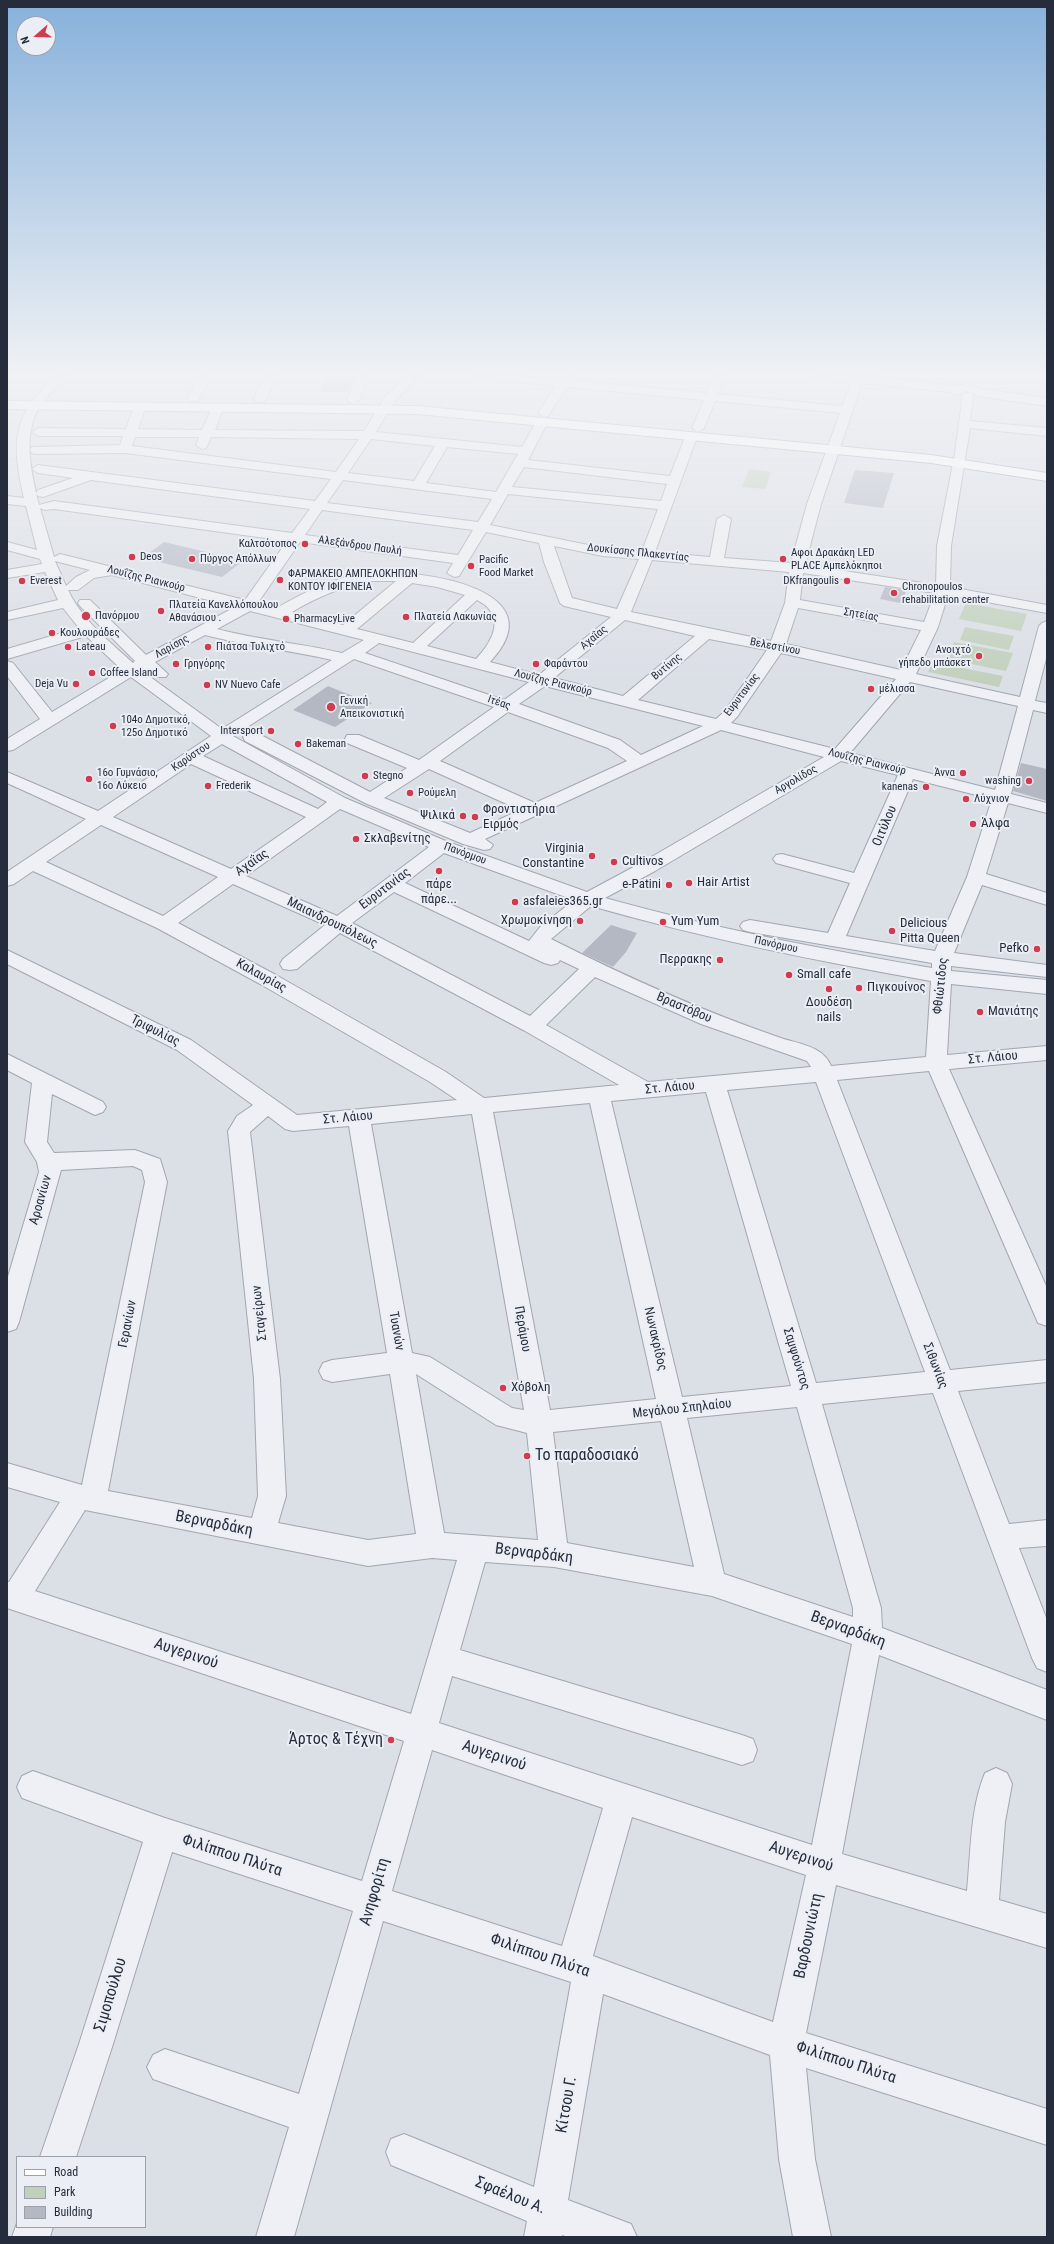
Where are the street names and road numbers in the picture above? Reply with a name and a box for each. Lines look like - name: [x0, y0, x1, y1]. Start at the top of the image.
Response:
- street label: Αλεξάνδρου Παυλή: [317, 534, 403, 558]
- street label: Δουκίσσης Πλακεντίας: [586, 541, 690, 565]
- street label: Λουΐζης Ριανκούρ: [106, 563, 186, 595]
- street label: Σητείας: [843, 605, 879, 625]
- street label: Αχαΐας: [578, 623, 610, 653]
- street label: Λαρίσης: [153, 632, 191, 662]
- street label: Βελεστίνου: [749, 636, 801, 658]
- street label: Βυτίνης: [649, 651, 685, 683]
- street label: Λουΐζης Ριανκούρ: [513, 667, 593, 699]
- street label: Ευρυτανίας: [722, 671, 762, 719]
- street label: Ιτέας: [486, 693, 512, 713]
- street label: Καρύστου: [169, 739, 213, 775]
- street label: Λουΐζης Ριανκούρ: [827, 746, 907, 778]
- street label: Αργολίδος: [772, 763, 820, 797]
- street label: Οιτύλου: [869, 803, 901, 849]
- street label: Πανόρμου: [442, 840, 488, 868]
- street label: Αχαΐας: [232, 846, 272, 880]
- street label: Ευρυτανίας: [356, 865, 414, 913]
- street label: Μαιανδρουπόλεως: [284, 894, 380, 952]
- street label: Πανόρμου: [753, 934, 799, 956]
- street label: Καλαυρίας: [233, 956, 289, 996]
- street label: Φθιώτιδος: [930, 957, 952, 1015]
- street label: Βραστόβου: [654, 989, 714, 1027]
- street label: Τριφυλίας: [128, 1012, 182, 1050]
- street label: Στ. Λάιου: [968, 1048, 1018, 1068]
- street label: Στ. Λάιου: [645, 1078, 695, 1098]
- street label: Στ. Λάιου: [323, 1108, 373, 1128]
- street label: Αροανίων: [26, 1173, 56, 1227]
- street label: Σταγείρων: [249, 1284, 271, 1342]
- street label: Γερανίων: [116, 1299, 140, 1349]
- street label: Περάμου: [510, 1305, 534, 1353]
- street label: Νωνακρίδος: [640, 1306, 670, 1372]
- street label: Τυανών: [385, 1310, 407, 1352]
- street label: Σαμψούντος: [779, 1326, 813, 1392]
- street label: Σιθωνίας: [919, 1341, 951, 1391]
- street label: Μεγάλου Σπηλαίου: [632, 1396, 732, 1422]
- street label: Βερναρδάκη: [174, 1507, 254, 1541]
- street label: Βερναρδάκη: [494, 1540, 574, 1568]
- street label: Βερναρδάκη: [808, 1608, 888, 1652]
- street label: Αυγερινού: [151, 1635, 221, 1673]
- street label: Αυγερινού: [459, 1737, 529, 1775]
- street label: Φιλίππου Πλύτα: [180, 1831, 284, 1881]
- street label: Αυγερινού: [766, 1838, 836, 1876]
- street label: Ανηφορίτη: [356, 1856, 394, 1928]
- street label: Βαρδουνιώτη: [791, 1892, 827, 1980]
- street label: Φιλίππου Πλύτα: [488, 1930, 592, 1982]
- street label: Σιμοπούλου: [91, 1956, 131, 2034]
- street label: Φιλίππου Πλύτα: [794, 2038, 898, 2088]
- street label: Κίτσου Γ.: [553, 2075, 581, 2135]
- street label: Σφαέλου Α.: [472, 2173, 548, 2219]

